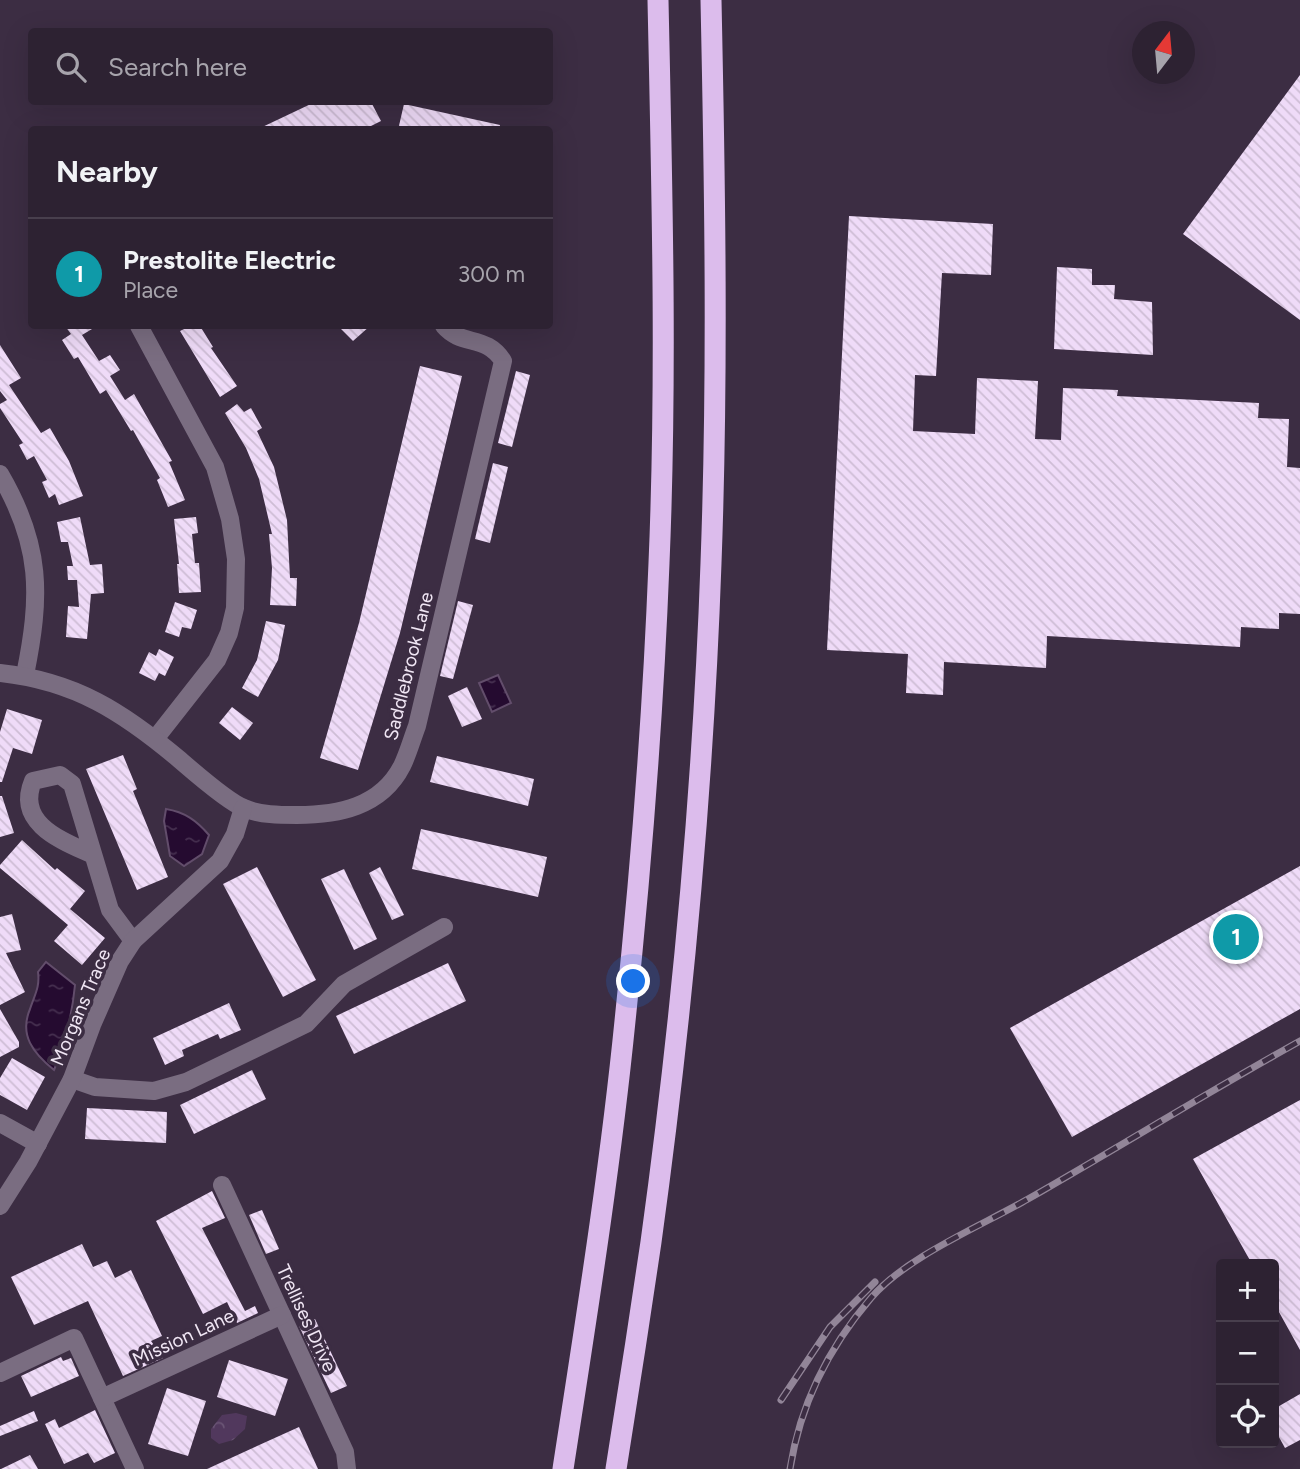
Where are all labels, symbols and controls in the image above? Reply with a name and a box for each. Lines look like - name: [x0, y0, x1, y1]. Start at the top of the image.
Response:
- north arrow: [1132, 21, 1195, 84]
- search box: [28, 28, 553, 105]
- icon: search: [52, 48, 90, 86]
- text: Search here: [108, 51, 247, 83]
- text: Nearby: [56, 153, 158, 190]
- text: Prestolite Electric: [123, 244, 336, 276]
- text: 1: [74, 260, 84, 288]
- text: 300 m: [458, 260, 525, 288]
- text: Place: [123, 276, 178, 304]
- street label: Saddlebrook Lane: [379, 589, 438, 743]
- pin: 1: [1213, 911, 1259, 963]
- street label: Morgans Trace: [45, 945, 115, 1069]
- your location: [616, 964, 650, 998]
- map controls: [1216, 1259, 1279, 1448]
- button: +: [1216, 1259, 1279, 1322]
- street label: Trellises Drive: [272, 1261, 341, 1376]
- street label: Mission Lane: [129, 1304, 238, 1371]
- button: −: [1216, 1322, 1279, 1385]
- button: locate: [1216, 1385, 1279, 1448]

